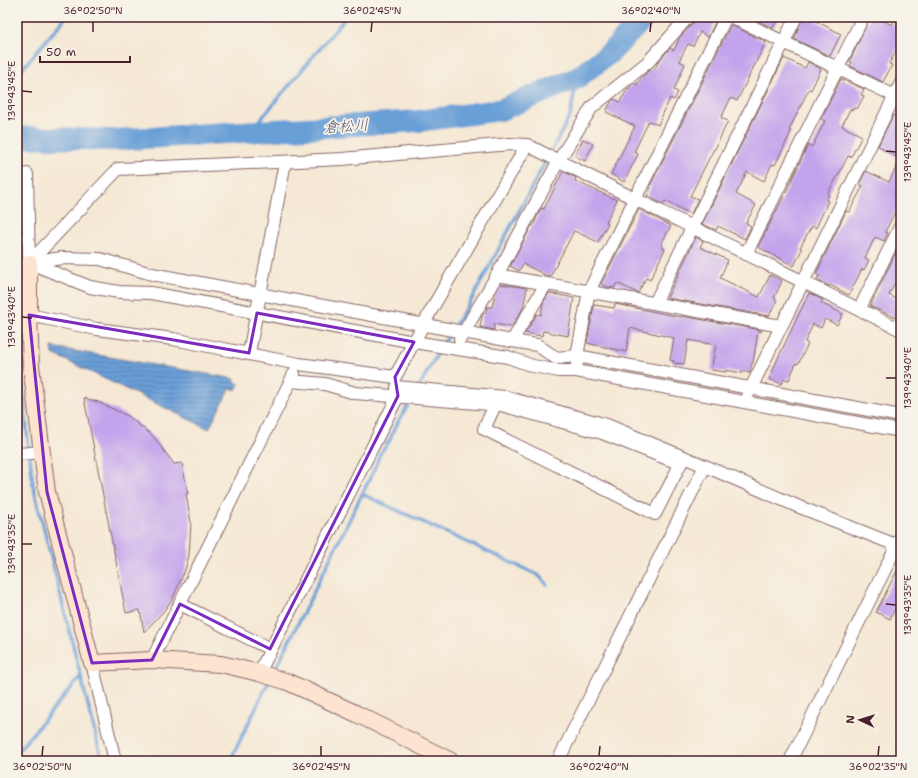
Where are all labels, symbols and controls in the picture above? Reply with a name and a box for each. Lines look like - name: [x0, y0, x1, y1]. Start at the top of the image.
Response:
- text: 36°02'50"N: [63, 4, 123, 17]
- text: 36°02'45"N: [343, 4, 401, 17]
- text: 36°02'40"N: [621, 4, 681, 17]
- scale bar: [40, 38, 130, 64]
- text: 50 m: [46, 44, 76, 60]
- text: 139°43'45"E: [5, 61, 18, 121]
- water label: 倉松川: [323, 115, 369, 137]
- text: 139°43'45"E: [901, 122, 914, 182]
- text: 139°43'40"E: [5, 286, 18, 348]
- text: 139°43'40"E: [901, 347, 914, 409]
- text: 139°43'35"E: [5, 514, 18, 574]
- text: 139°43'35"E: [901, 575, 914, 635]
- north arrow: [840, 700, 880, 740]
- text: N: [843, 714, 858, 724]
- text: 36°02'50"N: [12, 760, 72, 773]
- text: 36°02'45"N: [292, 760, 350, 773]
- text: 36°02'40"N: [569, 760, 629, 773]
- text: 36°02'35"N: [849, 760, 907, 773]

